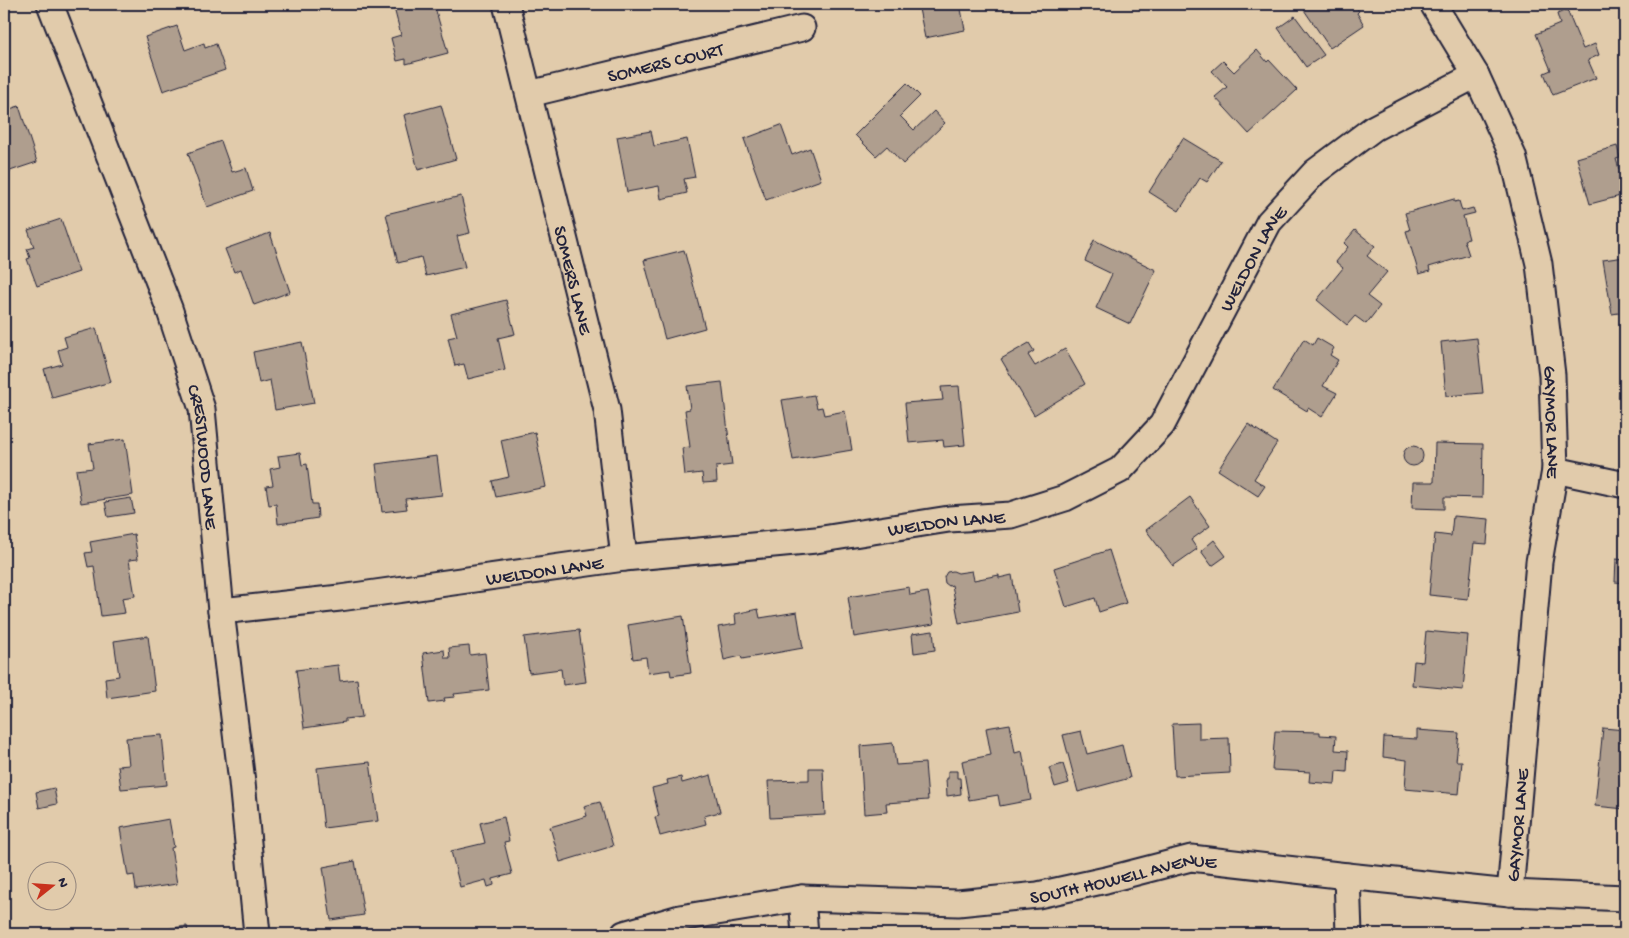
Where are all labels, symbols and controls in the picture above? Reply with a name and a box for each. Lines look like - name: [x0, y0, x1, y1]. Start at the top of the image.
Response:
- street label: SOMERS COURT: [606, 39, 727, 90]
- street label: WELDON LANE: [1216, 201, 1294, 316]
- street label: SOMERS LANE: [547, 224, 596, 338]
- street label: GAYMOR LANE: [1536, 364, 1563, 481]
- street label: CRESTWOOD LANE: [180, 382, 221, 532]
- street label: WELDON LANE: [886, 507, 1007, 543]
- street label: WELDON LANE: [485, 553, 606, 592]
- street label: GAYMOR LANE: [1503, 767, 1536, 883]
- street label: SOUTH HOWELL AVENUE: [1029, 849, 1219, 911]
- north arrow: [28, 860, 78, 910]
- text: N: [53, 876, 72, 890]

